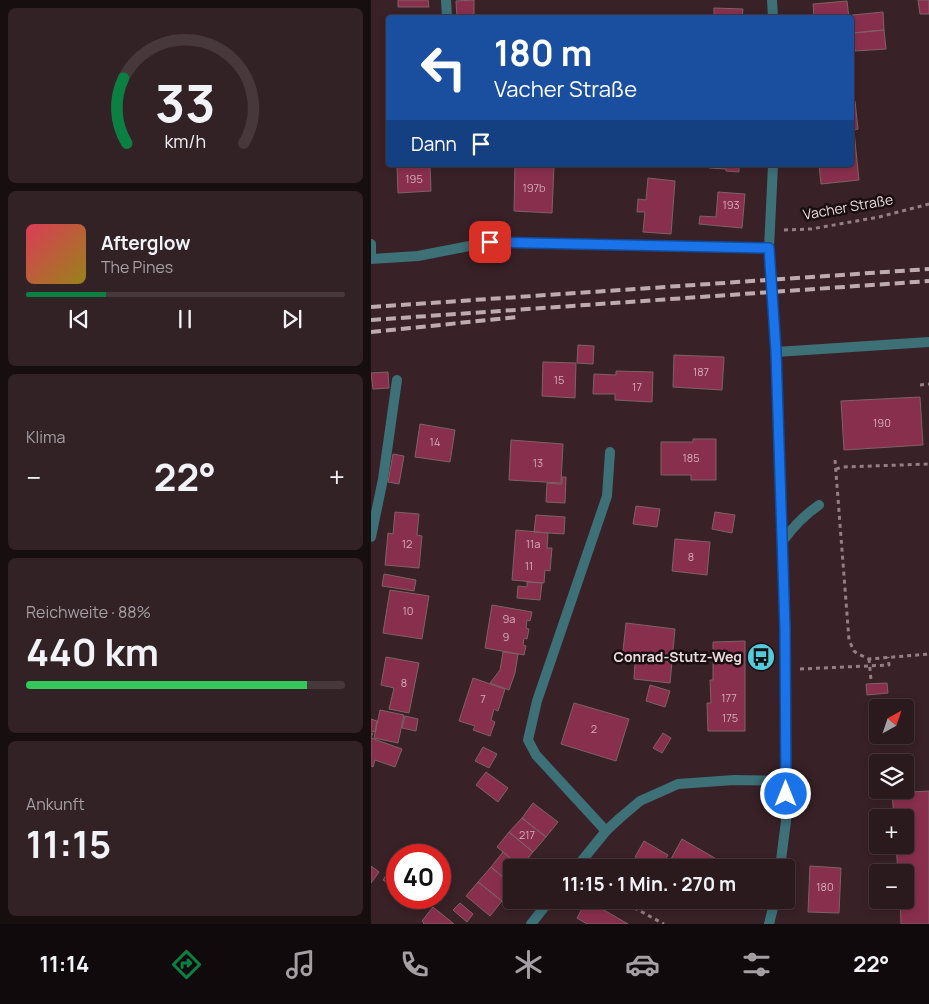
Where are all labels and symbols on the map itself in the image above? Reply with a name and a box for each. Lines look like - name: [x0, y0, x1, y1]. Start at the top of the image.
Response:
- house number: 195: [405, 171, 423, 186]
- house number: 197b: [522, 180, 546, 195]
- street label: Vacher Straße: [801, 189, 894, 224]
- house number: 193: [722, 197, 740, 212]
- pin: [469, 221, 511, 263]
- house number: 187: [693, 364, 709, 379]
- house number: 15: [554, 372, 564, 387]
- house number: 17: [632, 379, 642, 394]
- house number: 190: [873, 415, 891, 430]
- house number: 14: [430, 434, 440, 449]
- house number: 185: [682, 450, 700, 465]
- house number: 13: [533, 455, 543, 470]
- house number: 12: [402, 536, 412, 551]
- house number: 11a: [526, 536, 540, 551]
- house number: 8: [688, 549, 694, 564]
- house number: 11: [525, 558, 533, 573]
- house number: 10: [402, 603, 414, 618]
- house number: 9a: [503, 611, 515, 626]
- house number: 9: [503, 629, 510, 644]
- bus stop icon: Conrad-Stutz-Weg: [746, 642, 776, 672]
- place label: Conrad-Stutz-Weg: [614, 647, 742, 666]
- house number: 8: [401, 675, 407, 690]
- house number: 177: [721, 690, 737, 705]
- house number: 7: [480, 691, 486, 706]
- north arrow: [869, 699, 913, 744]
- house number: 175: [722, 710, 738, 725]
- house number: 2: [591, 721, 597, 736]
- position arrow: [759, 767, 811, 819]
- house number: 217: [519, 827, 535, 842]
- speed limit sign: 40: [386, 844, 451, 909]
- house number: 180: [816, 879, 834, 894]

